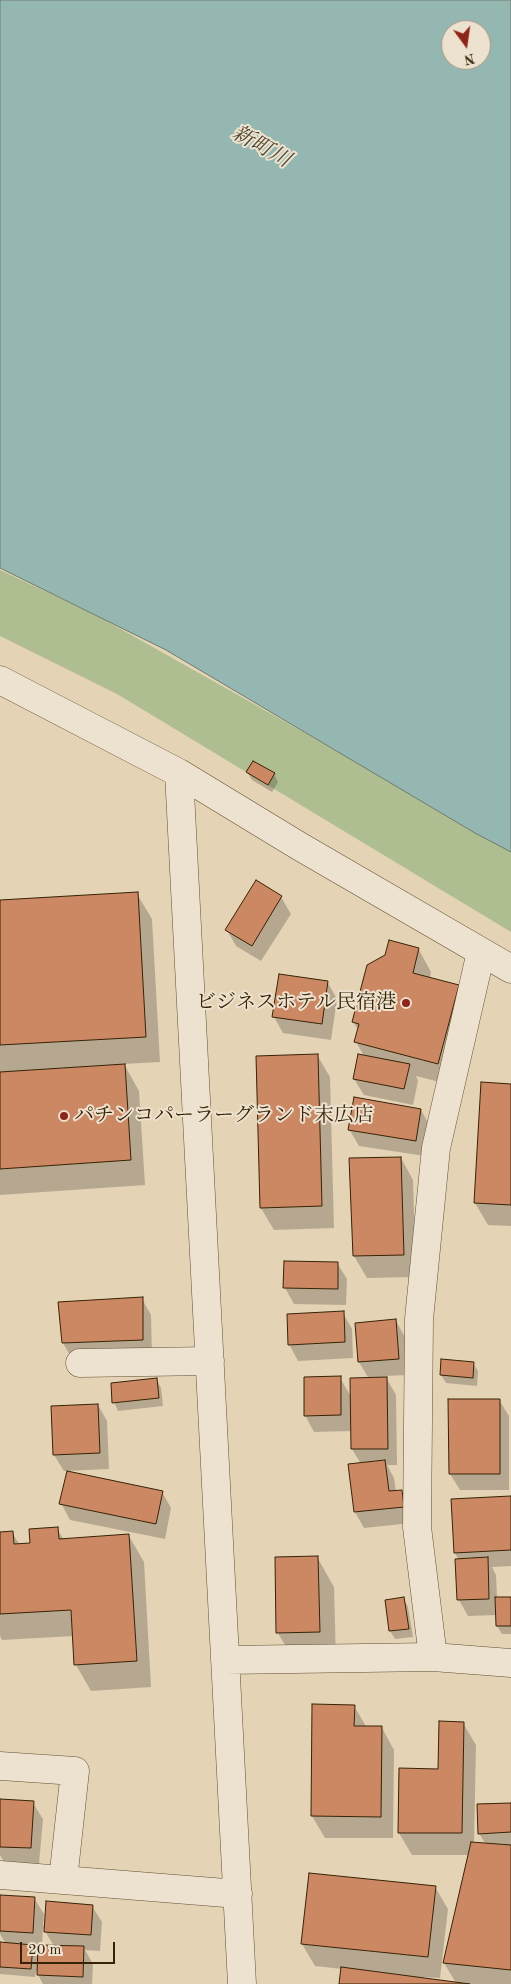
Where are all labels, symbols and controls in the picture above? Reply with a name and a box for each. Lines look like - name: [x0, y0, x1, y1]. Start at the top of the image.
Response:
- north arrow: [441, 20, 491, 70]
- text: N: [463, 50, 476, 67]
- water label: 新町川: [227, 121, 295, 173]
- place label: ビジネスホテル民宿港: [196, 991, 396, 1015]
- marker: ビジネスホテル民宿港: [400, 997, 412, 1009]
- place label: パチンコパーラーグランド末広店: [74, 1104, 374, 1128]
- marker: パチンコパーラーグランド末広店: [58, 1110, 70, 1122]
- scale bar: [22, 1932, 118, 1964]
- text: 20 m: [28, 1943, 62, 1958]

